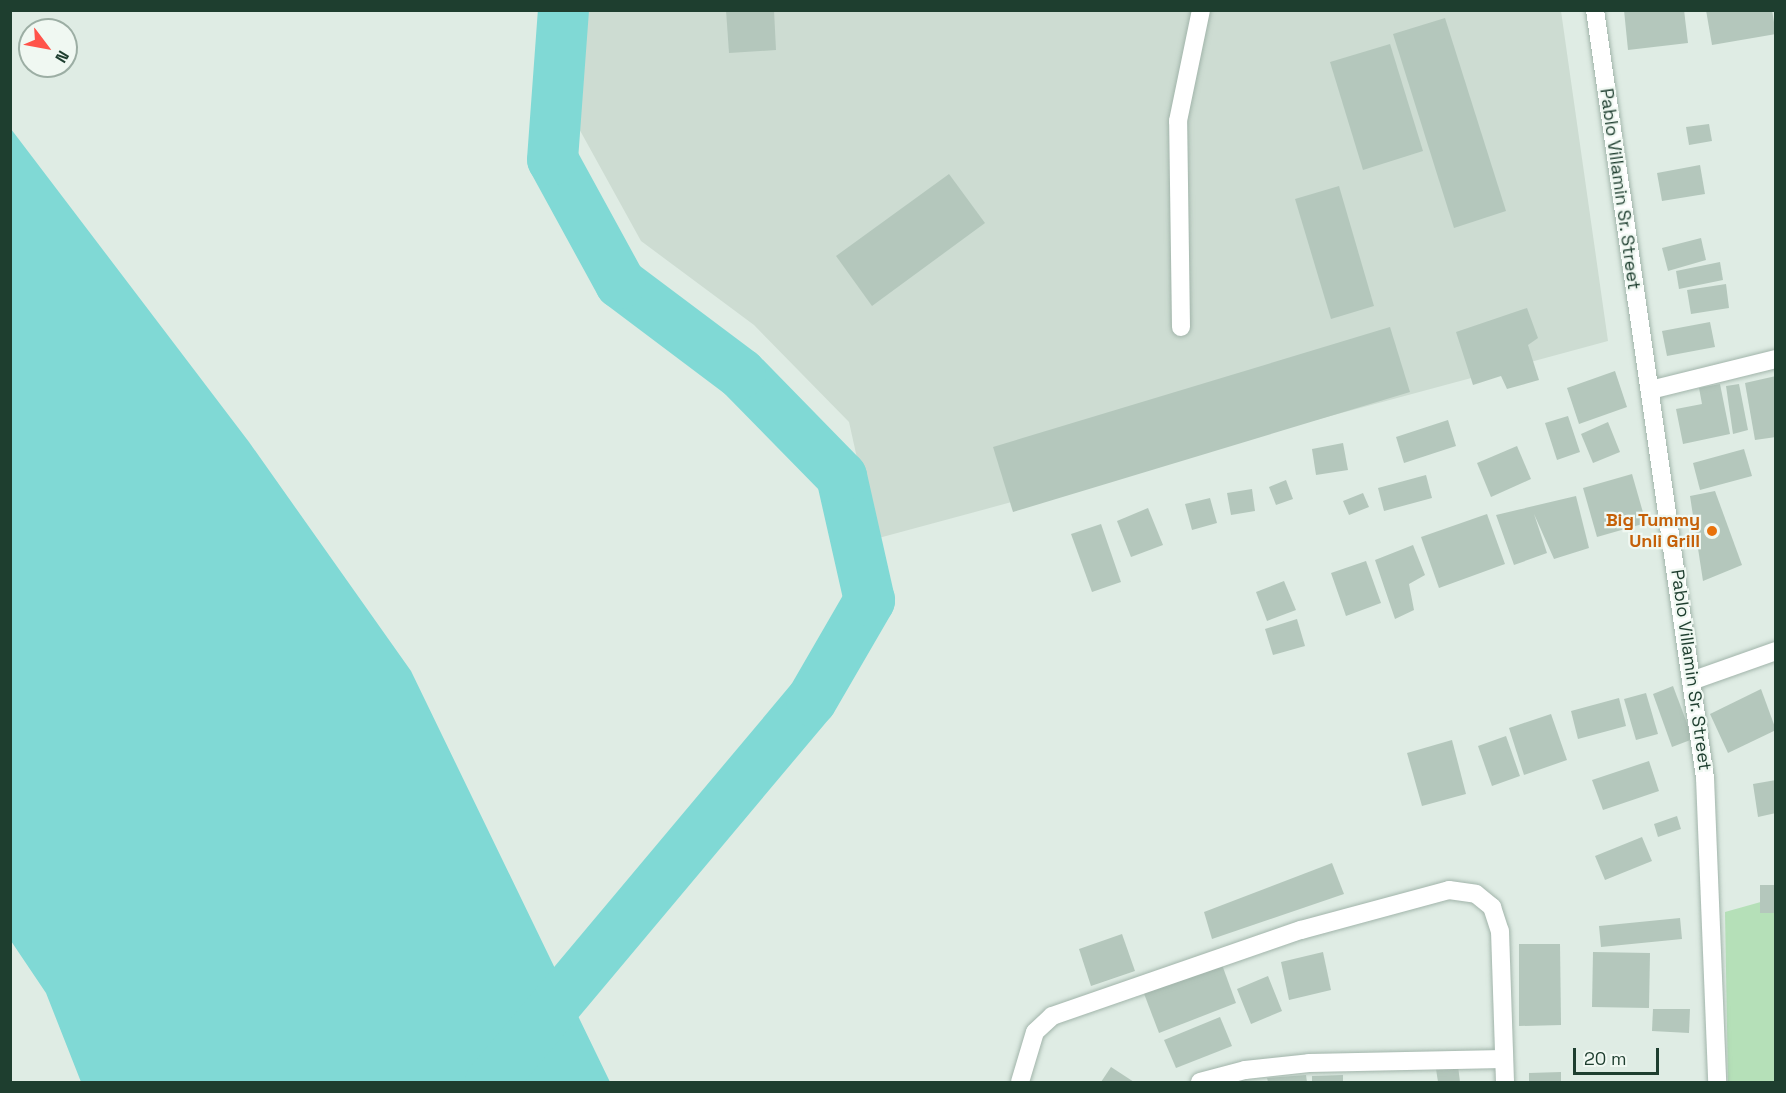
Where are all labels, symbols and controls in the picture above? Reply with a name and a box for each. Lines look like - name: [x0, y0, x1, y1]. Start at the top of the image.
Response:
- north arrow: [18, 18, 78, 78]
- text: N: [50, 47, 74, 67]
- street label: Pablo Villamin Sr. Street: [1595, 87, 1645, 291]
- place label: Big Tummy Unli Grill: [1605, 510, 1700, 552]
- marker: Big Tummy Unli Grill: [1705, 524, 1719, 538]
- street label: Pablo Villamin Sr. Street: [1666, 568, 1716, 772]
- scale bar: [1576, 1036, 1662, 1074]
- text: 20 m: [1584, 1047, 1627, 1070]

